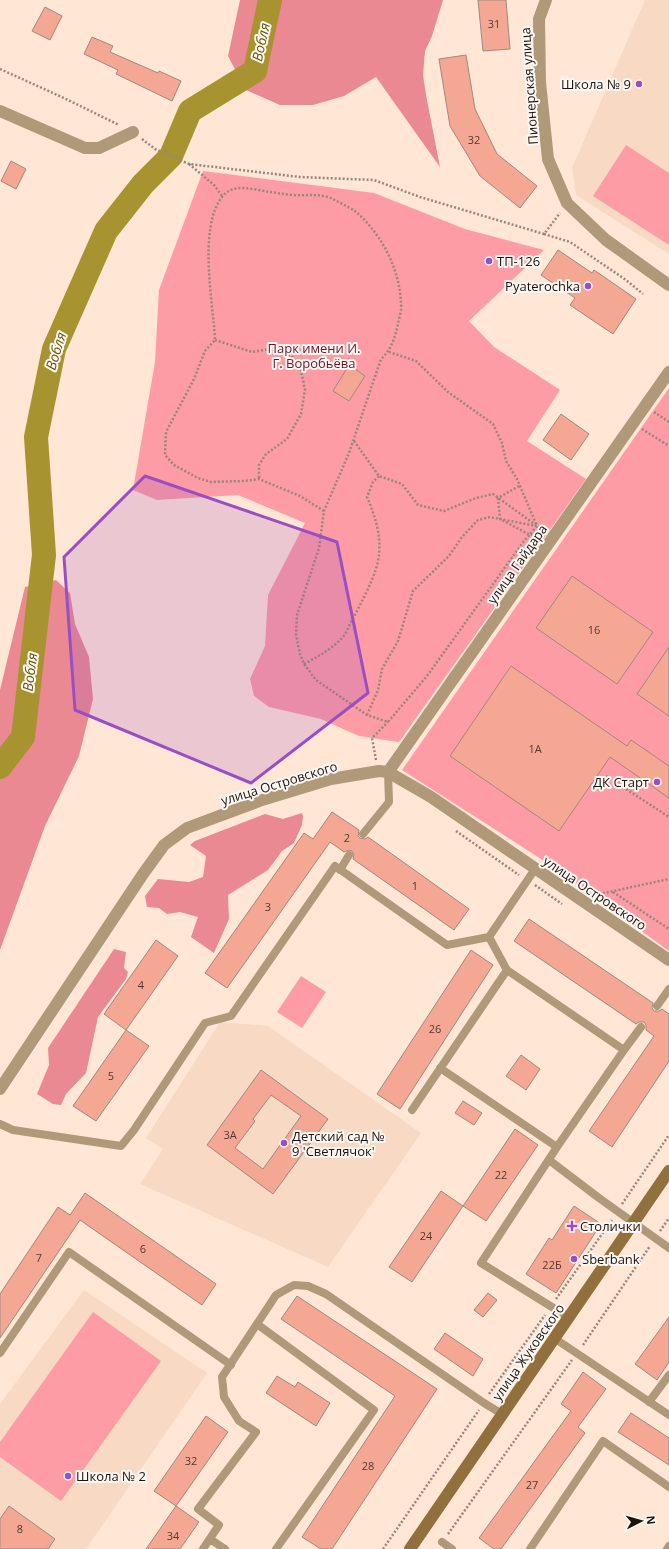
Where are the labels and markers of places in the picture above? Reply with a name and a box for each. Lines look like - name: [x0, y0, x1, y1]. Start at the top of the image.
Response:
- place label: Школа № 9: [561, 75, 631, 93]
- marker: Школа № 9: [634, 79, 644, 89]
- place label: ТП-126: [497, 252, 540, 270]
- marker: ТП-126: [484, 256, 494, 266]
- place label: Pyaterochka: [505, 277, 580, 295]
- marker: Pyaterochka: [583, 281, 593, 291]
- place label: ДК Старт: [593, 773, 649, 791]
- marker: ДК Старт: [652, 777, 662, 787]
- place label: Детский сад № 9 'Светлячок': [292, 1127, 385, 1160]
- marker: Детский сад № 9 'Светлячок': [279, 1138, 289, 1148]
- place label: Столички: [580, 1217, 641, 1235]
- marker: Столички: [567, 1221, 577, 1231]
- place label: Sberbank: [582, 1250, 640, 1268]
- marker: Sberbank: [569, 1254, 579, 1264]
- place label: Школа № 2: [76, 1467, 146, 1485]
- marker: Школа № 2: [63, 1471, 73, 1481]

